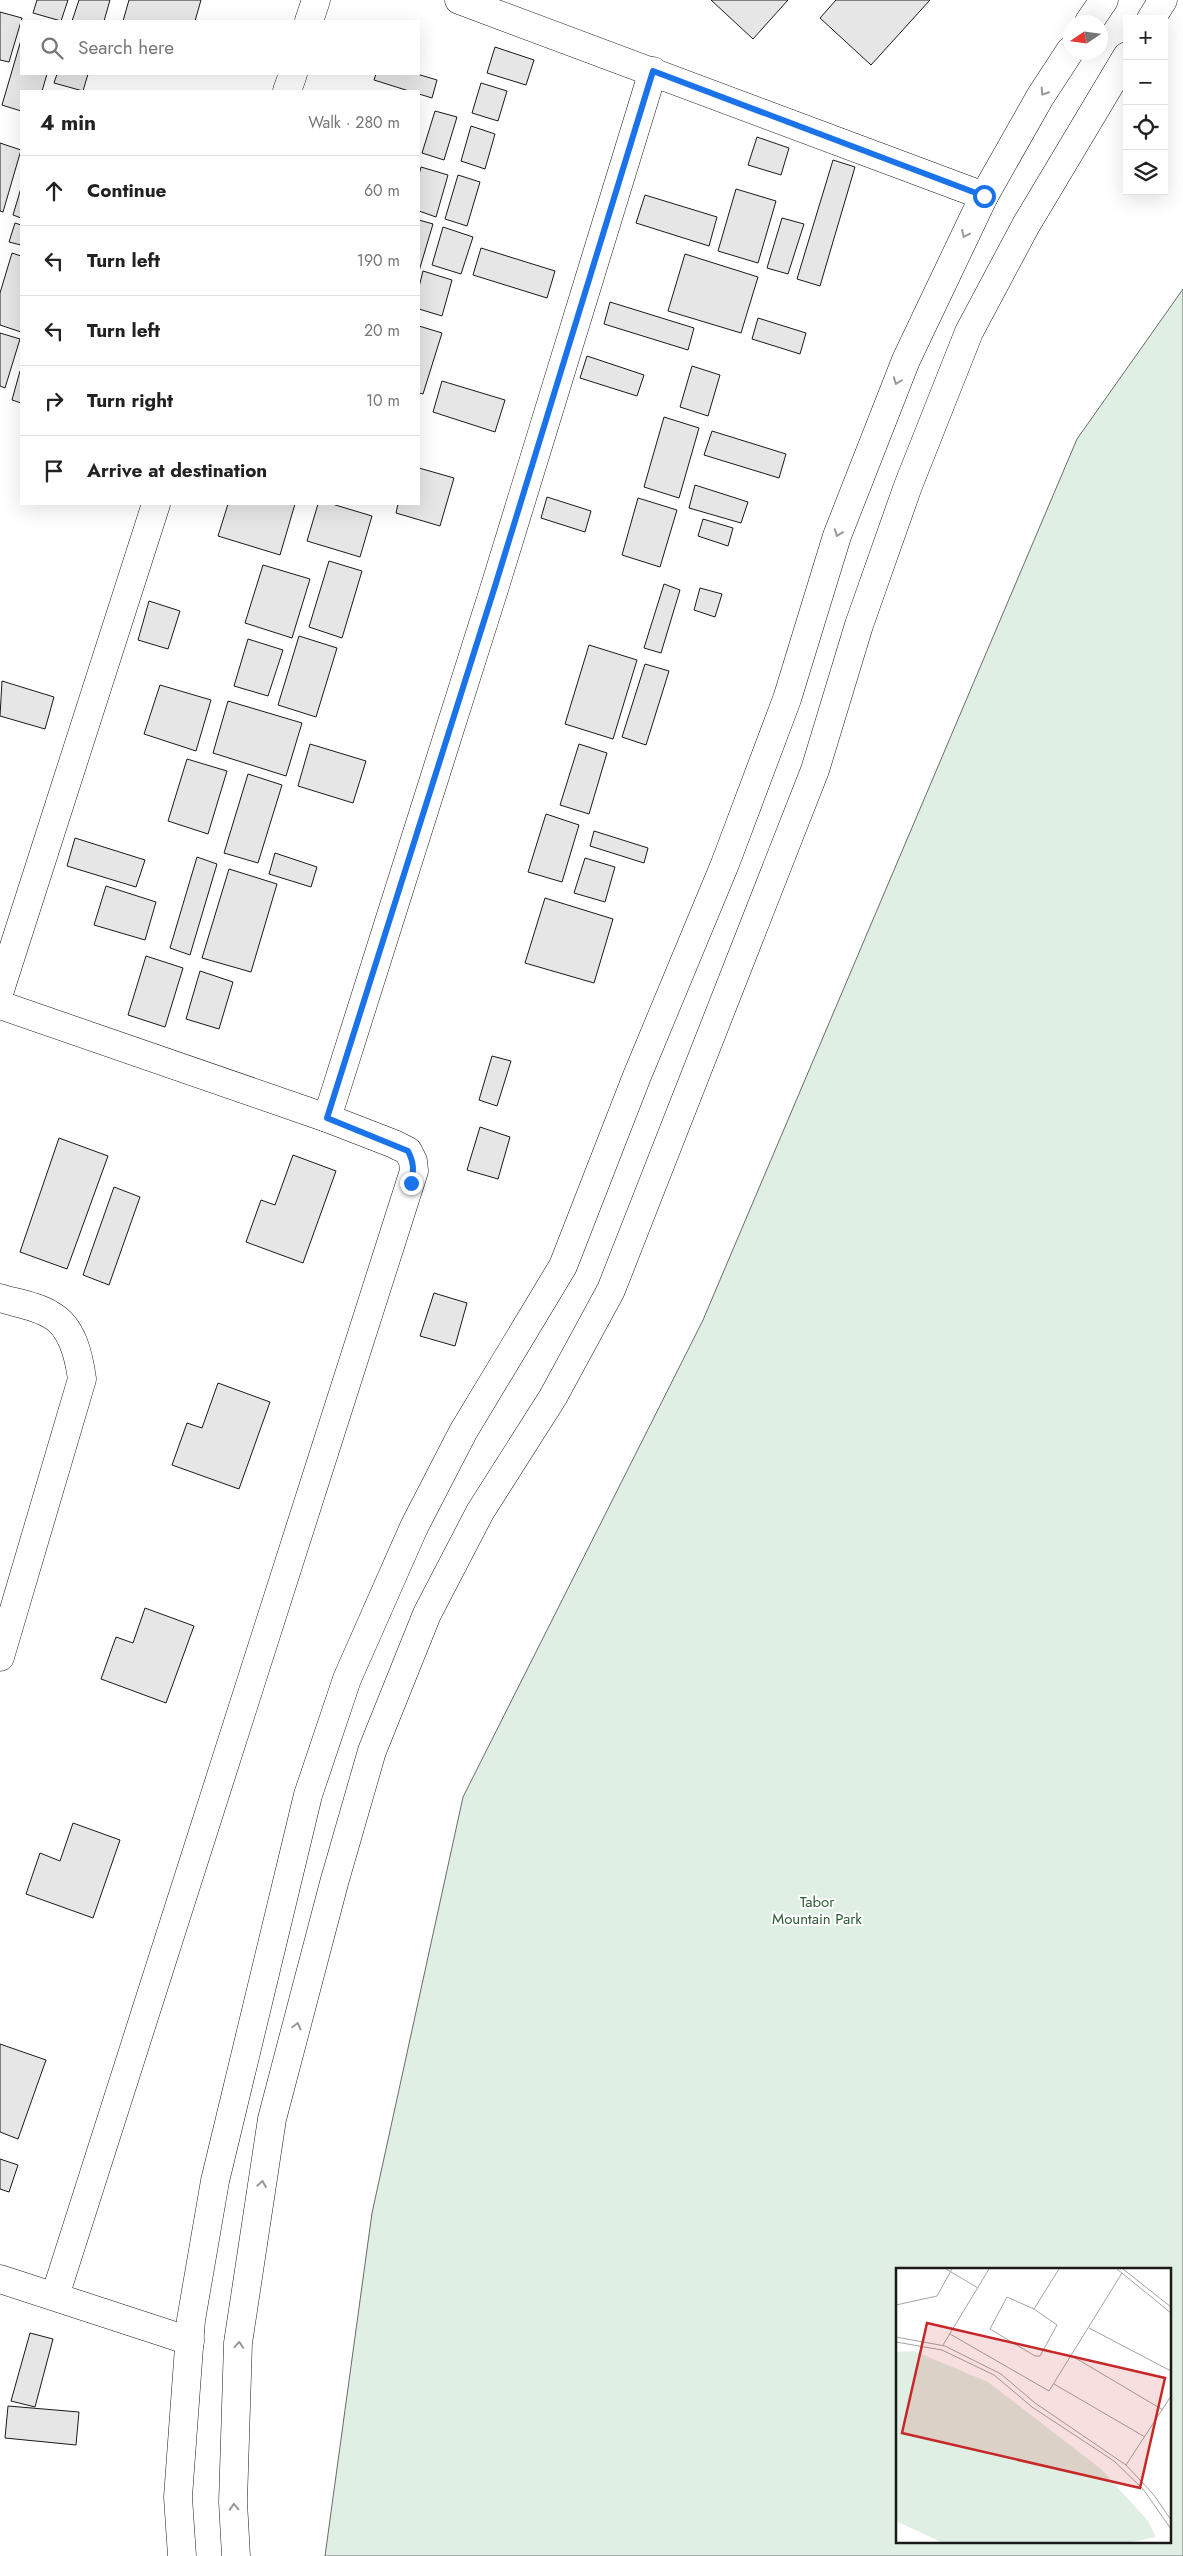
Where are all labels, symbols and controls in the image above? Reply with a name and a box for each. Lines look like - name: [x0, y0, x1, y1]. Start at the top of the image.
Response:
- north arrow: [1063, 15, 1108, 60]
- map controls: [1123, 15, 1168, 195]
- button: +: [1123, 15, 1168, 60]
- search box: [20, 20, 420, 75]
- icon: search: [38, 34, 66, 62]
- text: Search here: [78, 34, 174, 61]
- button: −: [1123, 60, 1168, 105]
- one-way arrow: [1040, 86, 1050, 95]
- button: locate: [1123, 105, 1168, 150]
- text: 4 min: [40, 108, 96, 138]
- text: Walk · 280 m: [308, 111, 400, 134]
- button: layers: [1123, 150, 1168, 195]
- icon: ahead: [40, 177, 68, 205]
- text: Continue: [87, 177, 166, 204]
- text: 60 m: [364, 179, 400, 202]
- route start: [973, 185, 996, 208]
- one-way arrow: [961, 229, 972, 238]
- icon: left: [40, 247, 68, 275]
- text: Turn left: [87, 247, 160, 274]
- text: 190 m: [357, 249, 400, 272]
- icon: left: [40, 317, 68, 345]
- text: Turn left: [87, 317, 160, 344]
- text: 20 m: [364, 319, 400, 342]
- one-way arrow: [893, 377, 903, 385]
- icon: right: [40, 387, 68, 415]
- text: Turn right: [87, 387, 173, 414]
- text: 10 m: [366, 389, 400, 412]
- icon: arrive: [40, 457, 68, 485]
- text: Arrive at destination: [87, 457, 267, 484]
- one-way arrow: [834, 528, 844, 537]
- route end: [400, 1172, 423, 1195]
- park label: Tabor Mountain Park: [772, 1891, 862, 1930]
- one-way arrow: [291, 2022, 301, 2030]
- one-way arrow: [257, 2180, 267, 2189]
- inset map: [896, 2268, 1170, 2544]
- one-way arrow: [233, 2341, 244, 2349]
- one-way arrow: [228, 2503, 239, 2511]

